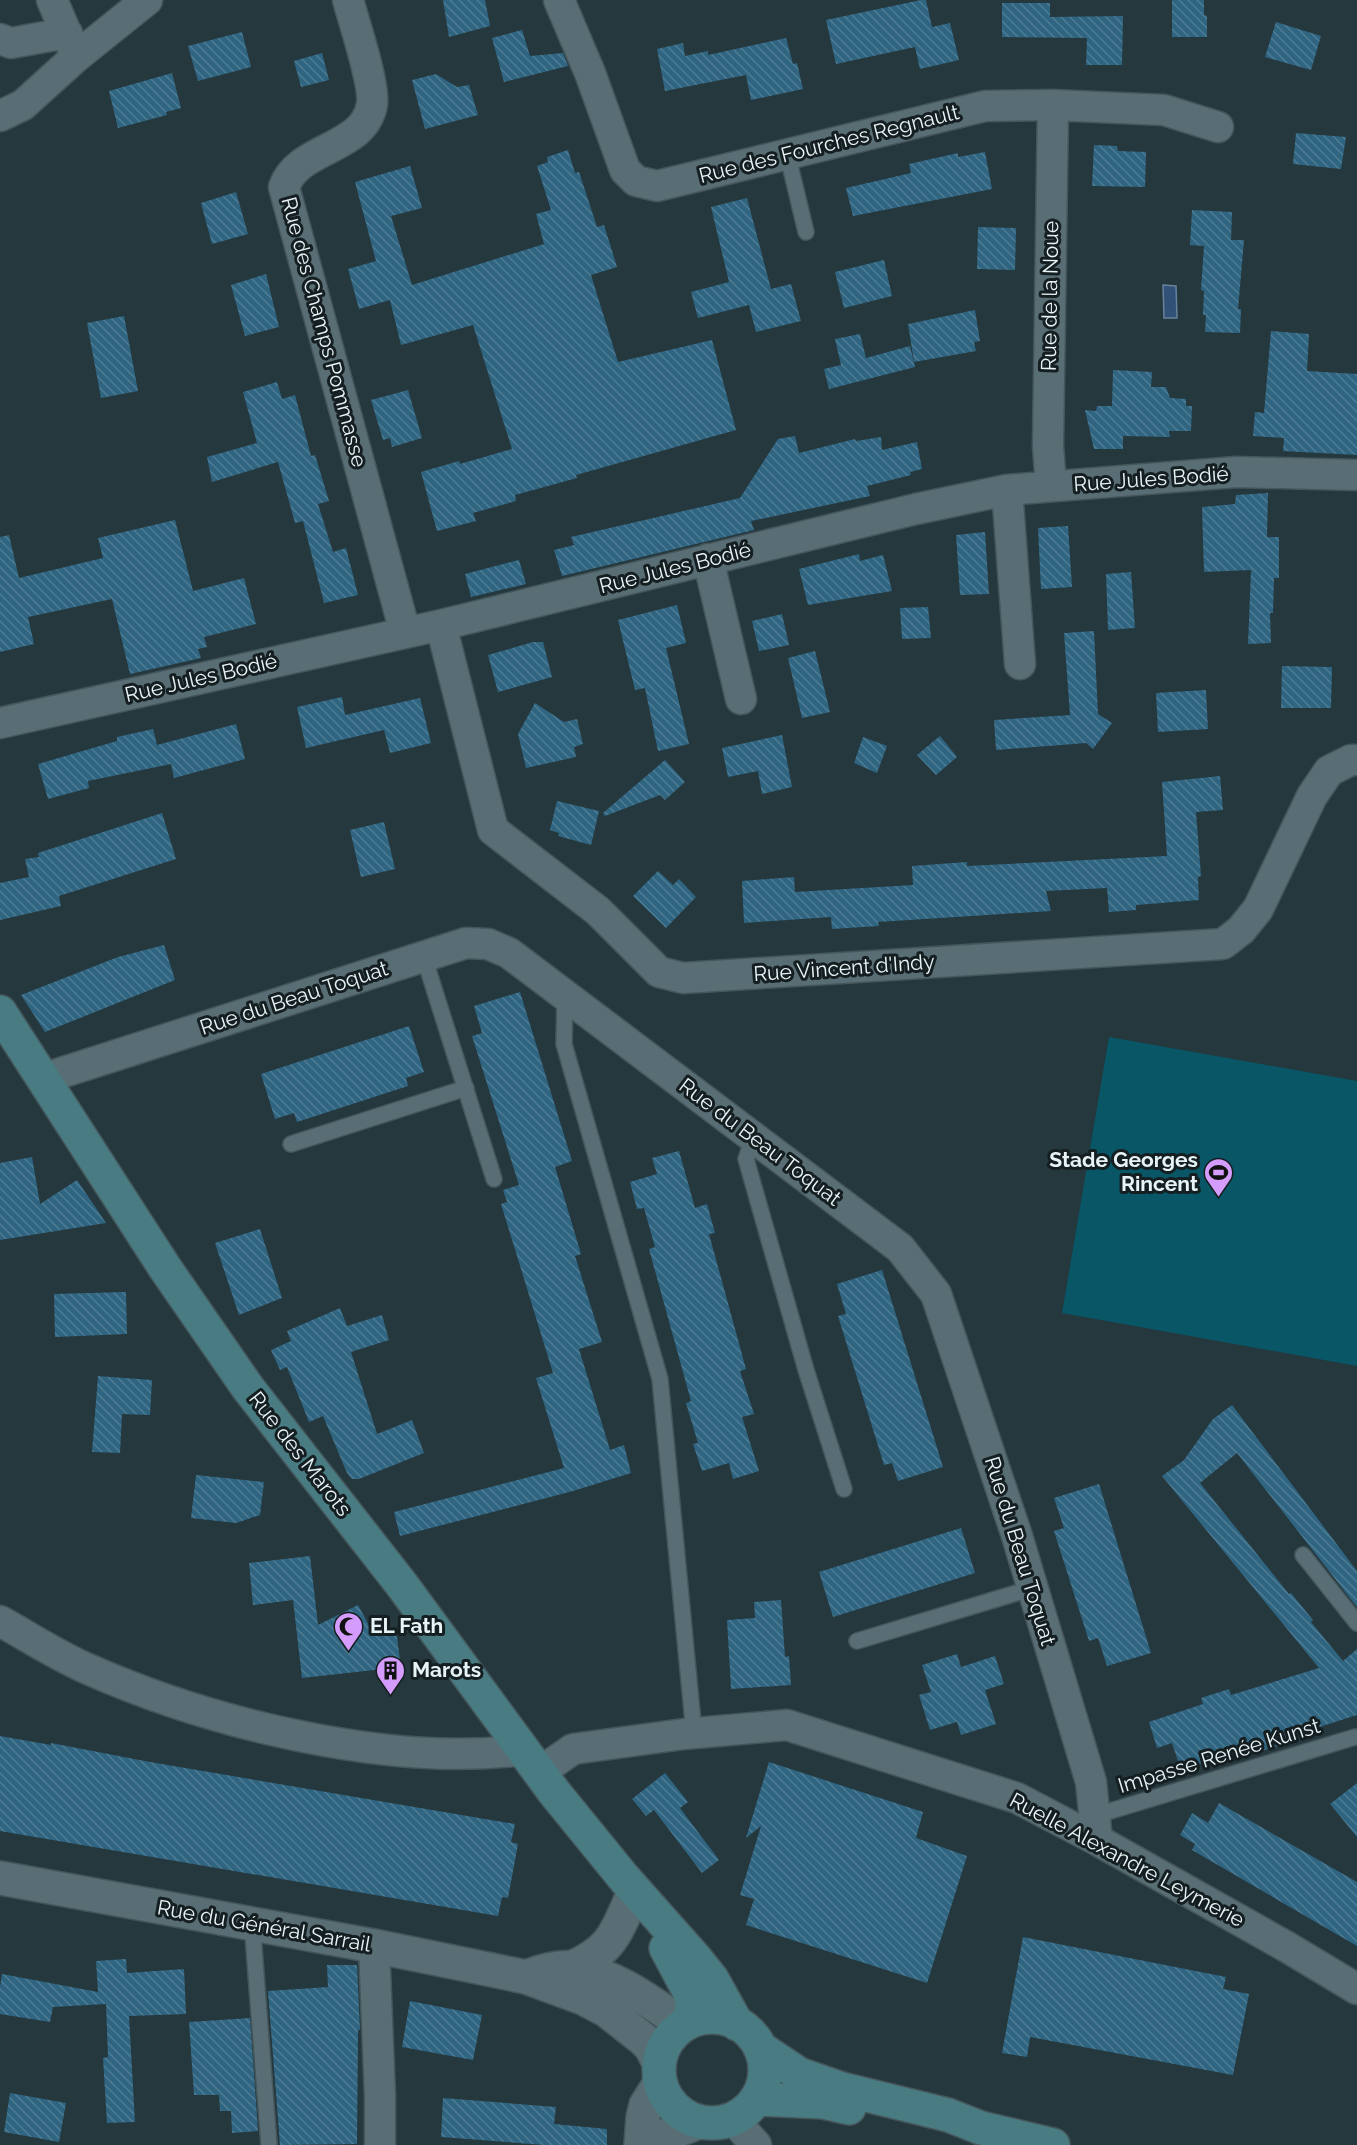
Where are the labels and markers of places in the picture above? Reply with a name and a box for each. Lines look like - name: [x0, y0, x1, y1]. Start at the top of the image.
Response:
- place label: Stade Georges Rincent: [1049, 1147, 1198, 1196]
- sports icon: Stade Georges Rincent: [1203, 1156, 1235, 1198]
- mosque icon: EL Fath: [333, 1610, 365, 1652]
- place label: EL Fath: [370, 1613, 443, 1638]
- building icon: Marots: [375, 1654, 407, 1696]
- place label: Marots: [412, 1657, 481, 1682]

